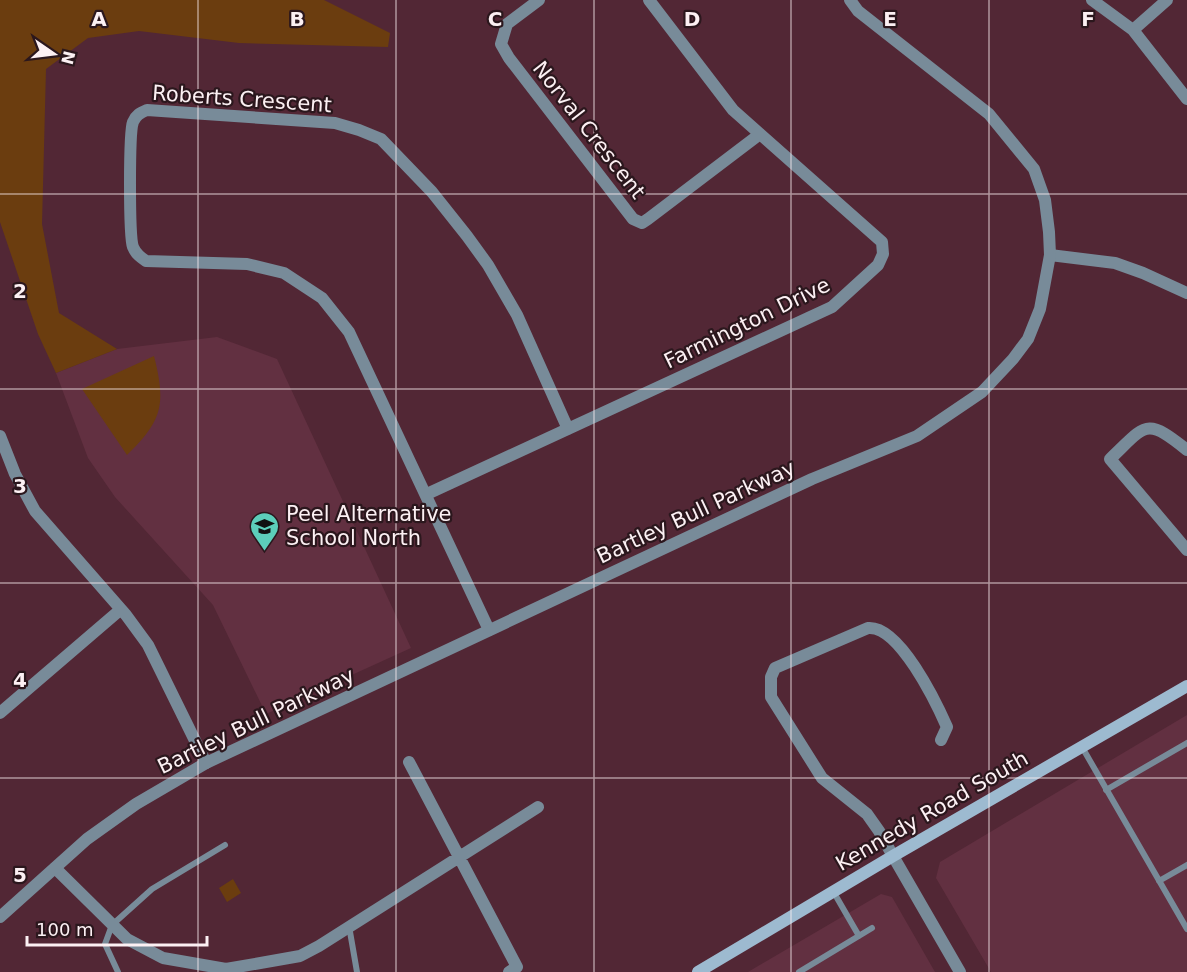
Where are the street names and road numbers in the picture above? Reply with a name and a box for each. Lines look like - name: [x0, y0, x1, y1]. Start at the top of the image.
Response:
- street label: Norval Crescent: [528, 57, 650, 203]
- street label: Roberts Crescent: [151, 81, 333, 117]
- street label: Farmington Drive: [660, 272, 834, 374]
- street label: Bartley Bull Parkway: [593, 455, 799, 569]
- street label: Bartley Bull Parkway: [154, 663, 358, 779]
- street label: Kennedy Road South: [832, 746, 1032, 876]

